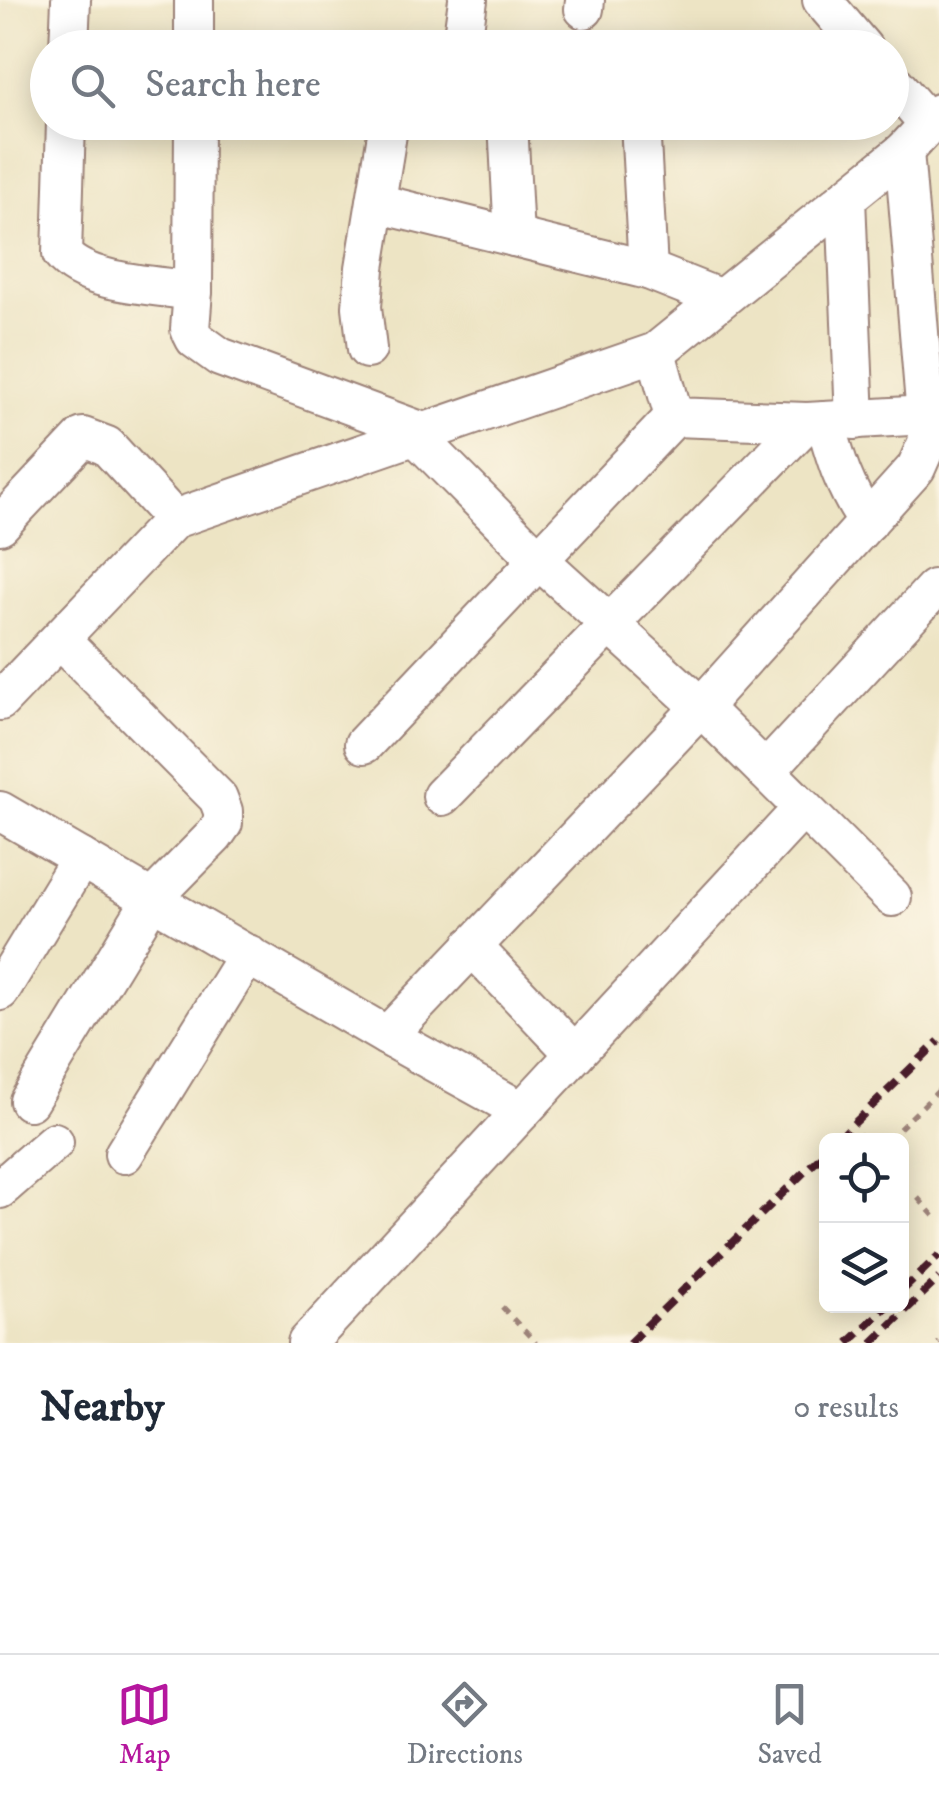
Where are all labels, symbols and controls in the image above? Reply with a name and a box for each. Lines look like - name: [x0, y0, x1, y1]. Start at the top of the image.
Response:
- search box: [30, 30, 909, 140]
- icon: search: [65, 58, 120, 113]
- text: Search here: [145, 61, 321, 109]
- map controls: [819, 1133, 909, 1313]
- button: locate: [819, 1133, 909, 1223]
- button: layers: [819, 1223, 909, 1313]
- text: Nearby: [40, 1382, 164, 1434]
- text: 0 results: [793, 1388, 899, 1428]
- tab: Map: [117, 1677, 172, 1772]
- tab: Directions: [407, 1677, 523, 1772]
- tab: Saved: [757, 1677, 822, 1772]

